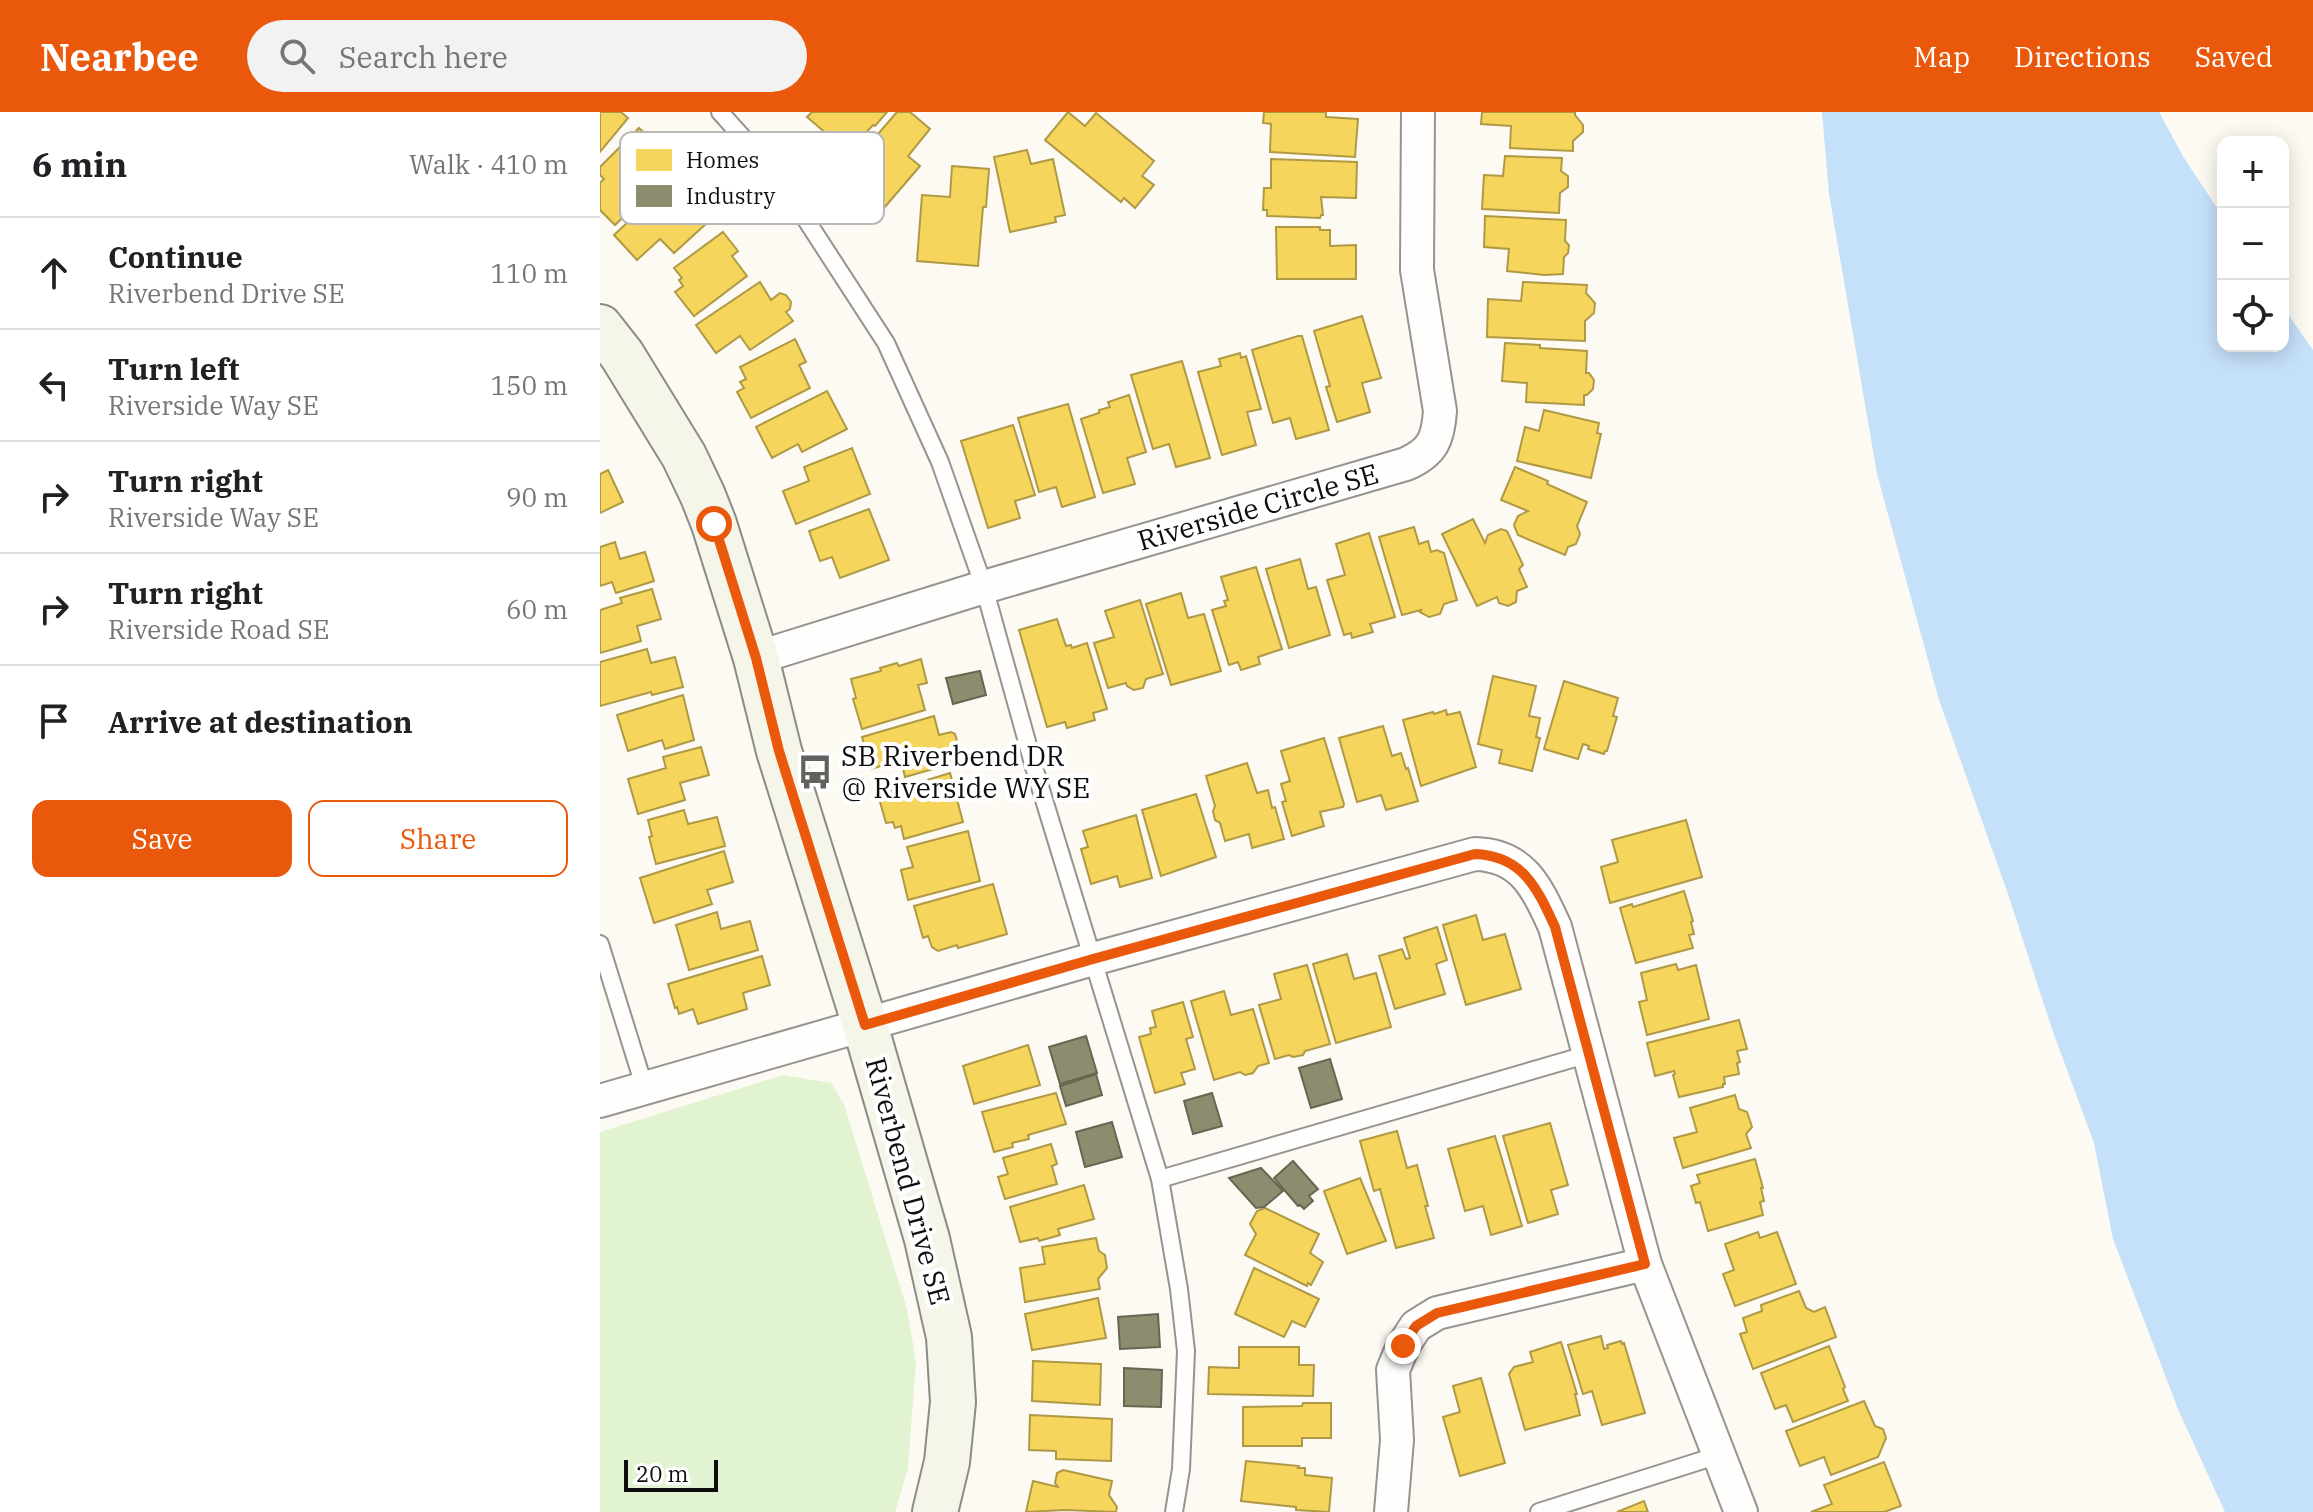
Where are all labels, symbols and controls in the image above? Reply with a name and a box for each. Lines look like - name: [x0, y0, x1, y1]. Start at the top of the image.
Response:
- search box: [247, 20, 807, 92]
- text: Nearbee: [40, 32, 199, 81]
- icon: search: [275, 34, 319, 78]
- text: Search here: [339, 37, 508, 76]
- text: Map: [1913, 38, 1970, 75]
- text: Directions: [2014, 38, 2151, 75]
- text: Saved: [2195, 38, 2273, 75]
- legend: [620, 132, 884, 224]
- map controls: [2217, 136, 2289, 352]
- button: +: [2217, 136, 2289, 208]
- text: 6 min: [32, 142, 127, 186]
- text: Homes: [686, 145, 759, 174]
- text: Walk · 410 m: [409, 147, 568, 181]
- text: Industry: [686, 181, 775, 210]
- button: −: [2217, 208, 2289, 280]
- text: Continue: [108, 237, 243, 276]
- icon: ahead: [32, 251, 76, 295]
- text: 110 m: [490, 256, 568, 290]
- text: Riverbend Drive SE: [108, 276, 345, 310]
- button: locate: [2217, 280, 2289, 352]
- text: Turn left: [108, 349, 240, 388]
- icon: left: [32, 363, 76, 407]
- text: 150 m: [490, 368, 568, 402]
- text: Riverside Way SE: [108, 388, 319, 422]
- street label: Riverside Circle SE: [1133, 454, 1383, 559]
- text: Turn right: [108, 461, 263, 500]
- icon: right: [32, 475, 76, 519]
- text: 90 m: [506, 480, 568, 514]
- text: Riverside Way SE: [108, 500, 319, 534]
- route start: [696, 506, 732, 542]
- text: Turn right: [108, 573, 263, 612]
- icon: right: [32, 587, 76, 631]
- text: 60 m: [506, 592, 568, 626]
- text: Riverside Road SE: [108, 612, 329, 646]
- icon: arrive: [32, 699, 76, 743]
- text: Arrive at destination: [108, 702, 413, 741]
- place label: SB Riverbend DR @ Riverside WY SE: [841, 737, 1090, 806]
- bus stop icon: SB Riverbend DR @ Riverside WY SE: [796, 753, 834, 791]
- button: Save: [32, 800, 292, 877]
- button: Share: [308, 800, 568, 877]
- street label: Riverbend Drive SE: [858, 1053, 959, 1309]
- route end: [1385, 1328, 1421, 1364]
- scale bar: [624, 1456, 718, 1492]
- text: 20 m: [636, 1459, 688, 1488]

